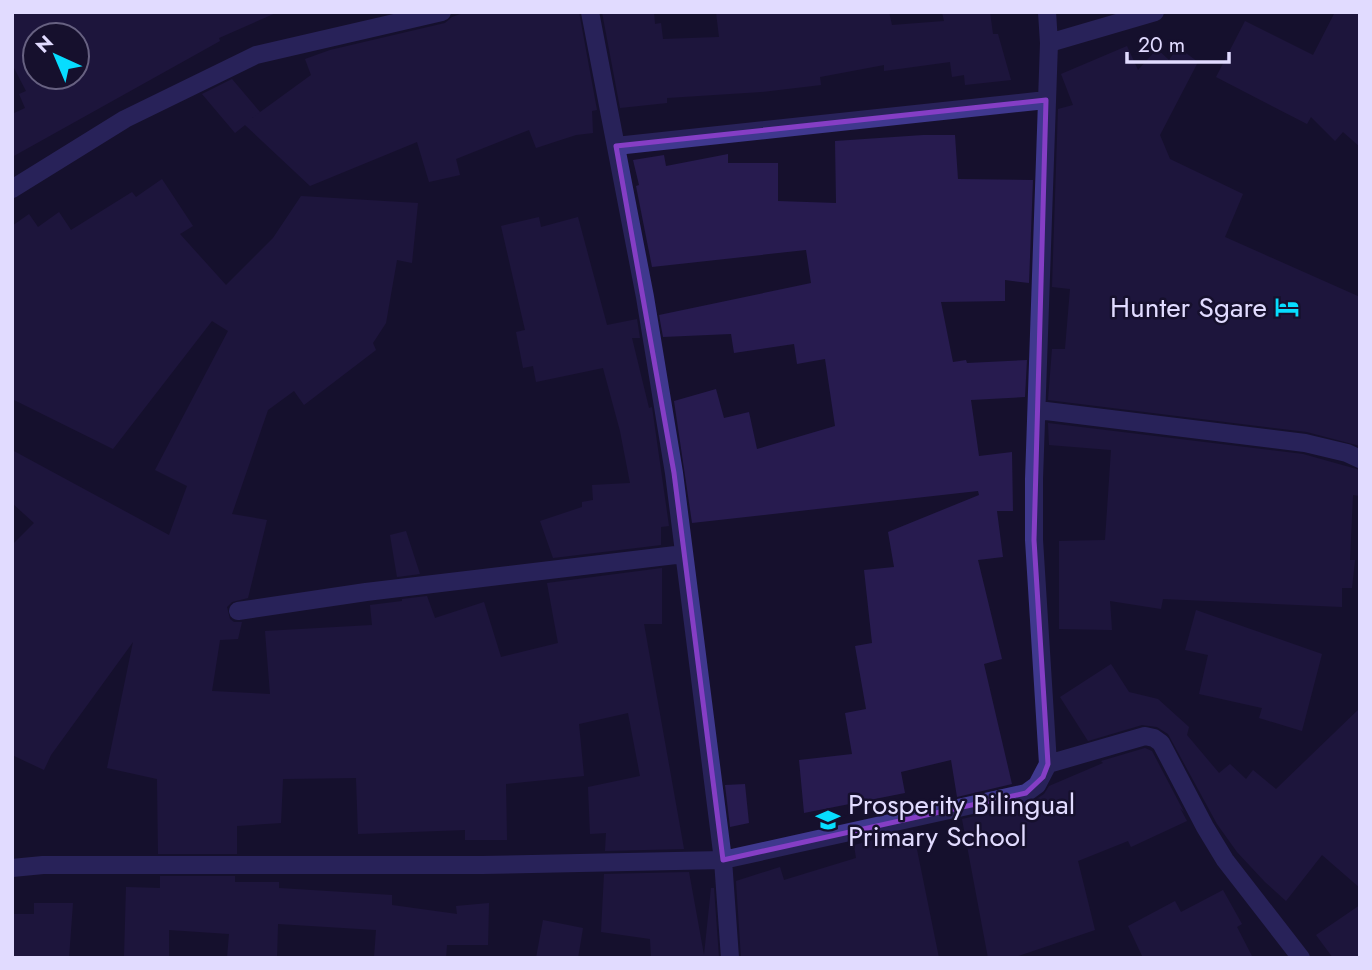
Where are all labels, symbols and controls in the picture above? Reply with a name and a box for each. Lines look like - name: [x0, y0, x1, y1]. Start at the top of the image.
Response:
- north arrow: [21, 21, 91, 91]
- scale bar: [1127, 21, 1228, 65]
- text: N: [30, 29, 59, 59]
- text: 20 m: [1138, 30, 1185, 60]
- place label: Hunter Sgare: [1110, 287, 1267, 328]
- hotel icon: Hunter Sgare: [1273, 293, 1301, 321]
- place label: Prosperity Bilingual Primary School: [848, 784, 1075, 857]
- school or university icon: Prosperity Bilingual Primary School: [814, 806, 842, 834]

